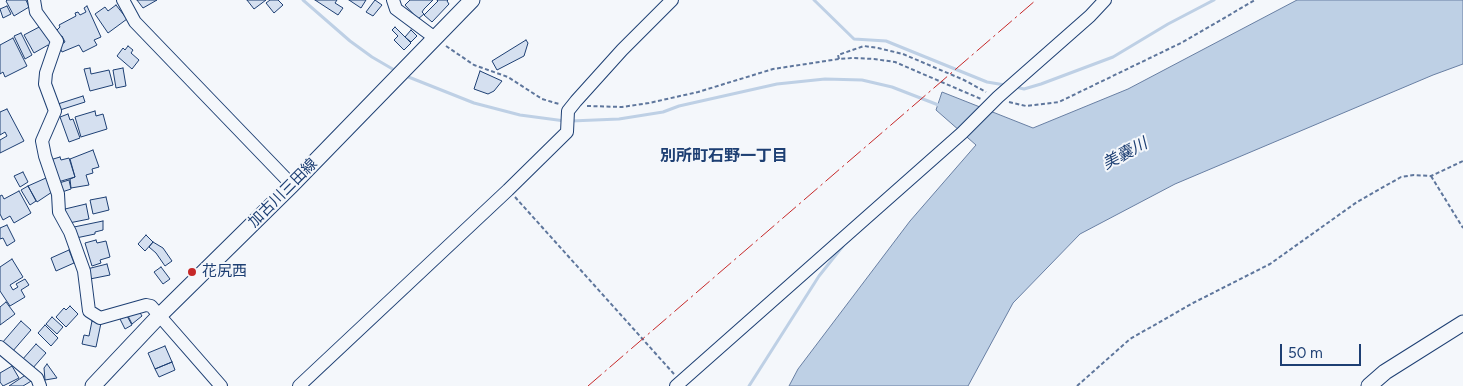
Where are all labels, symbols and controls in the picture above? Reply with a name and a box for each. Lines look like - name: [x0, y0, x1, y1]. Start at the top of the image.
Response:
- water label: 美嚢川: [1099, 134, 1151, 174]
- district label: 別所町石野一丁目: [660, 146, 788, 166]
- street label: 加古川三田線: [245, 155, 321, 231]
- place label: 花尻西: [202, 263, 247, 281]
- marker: 花尻西: [186, 266, 198, 278]
- scale bar: [1283, 334, 1364, 366]
- text: 50 m: [1288, 344, 1323, 362]

